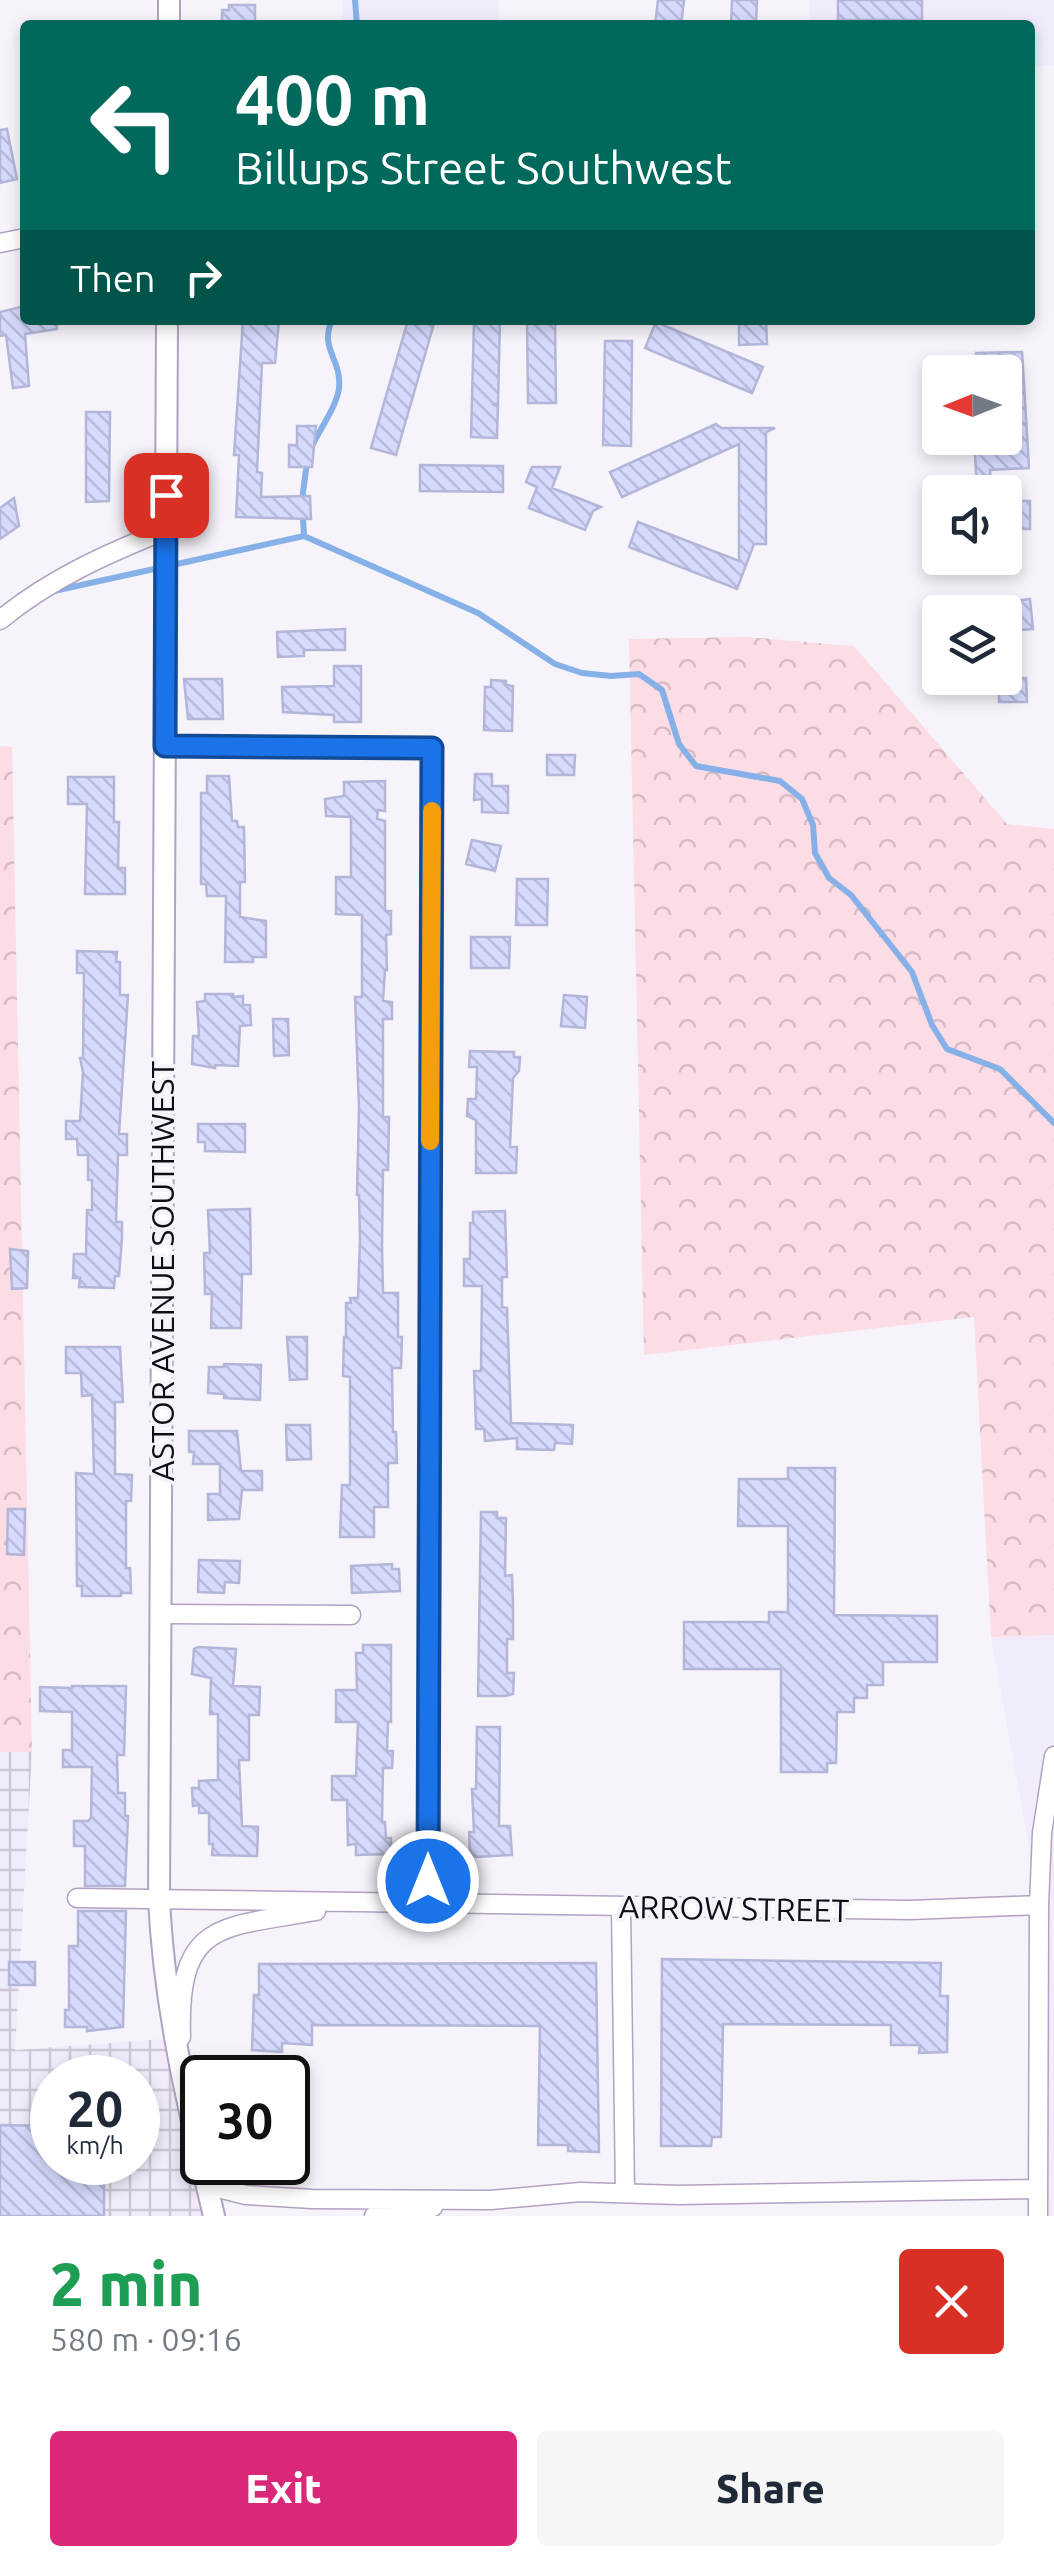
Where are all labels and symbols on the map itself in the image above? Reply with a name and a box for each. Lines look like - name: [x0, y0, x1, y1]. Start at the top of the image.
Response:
- north arrow: [922, 355, 1022, 455]
- pin: [124, 453, 209, 538]
- street label: ASTOR AVENUE SOUTHWEST: [144, 1061, 180, 1481]
- position arrow: [376, 1829, 480, 1933]
- street label: ARROW STREET: [618, 1888, 850, 1928]
- speed limit sign: 30: [180, 2055, 310, 2185]

